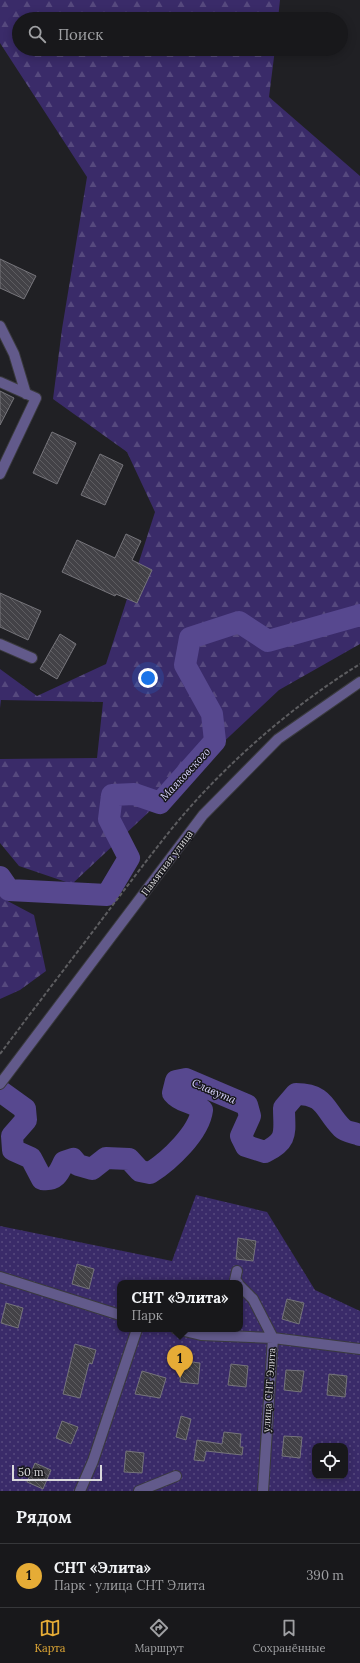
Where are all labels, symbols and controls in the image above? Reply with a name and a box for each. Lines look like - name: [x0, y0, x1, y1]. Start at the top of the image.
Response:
- search box: [12, 12, 348, 56]
- icon: search: [26, 23, 48, 45]
- text: Поиск: [58, 25, 103, 44]
- your location: [138, 668, 158, 688]
- water label: Маяковского: [157, 744, 213, 803]
- street label: Памятная улица: [138, 828, 196, 898]
- water label: Славута: [190, 1075, 239, 1107]
- popup: [117, 1280, 243, 1332]
- text: СНТ «Элита»: [132, 1288, 228, 1307]
- text: Парк: [132, 1307, 163, 1324]
- pin: 1: [167, 1345, 193, 1378]
- street label: улица СНТ Элита: [260, 1347, 278, 1433]
- map controls: [312, 1443, 348, 1479]
- button: locate: [312, 1443, 348, 1479]
- scale bar: [12, 1463, 102, 1482]
- text: 50 m: [18, 1465, 44, 1479]
- text: Рядом: [16, 1506, 72, 1528]
- text: СНТ «Элита»: [54, 1558, 151, 1577]
- text: 1: [26, 1567, 32, 1584]
- text: 390 m: [306, 1567, 344, 1584]
- text: Парк · улица СНТ Элита: [54, 1577, 205, 1594]
- tab: Карта: [35, 1617, 65, 1655]
- tab: Маршрут: [134, 1617, 184, 1655]
- tab: Сохранённые: [253, 1617, 325, 1655]

